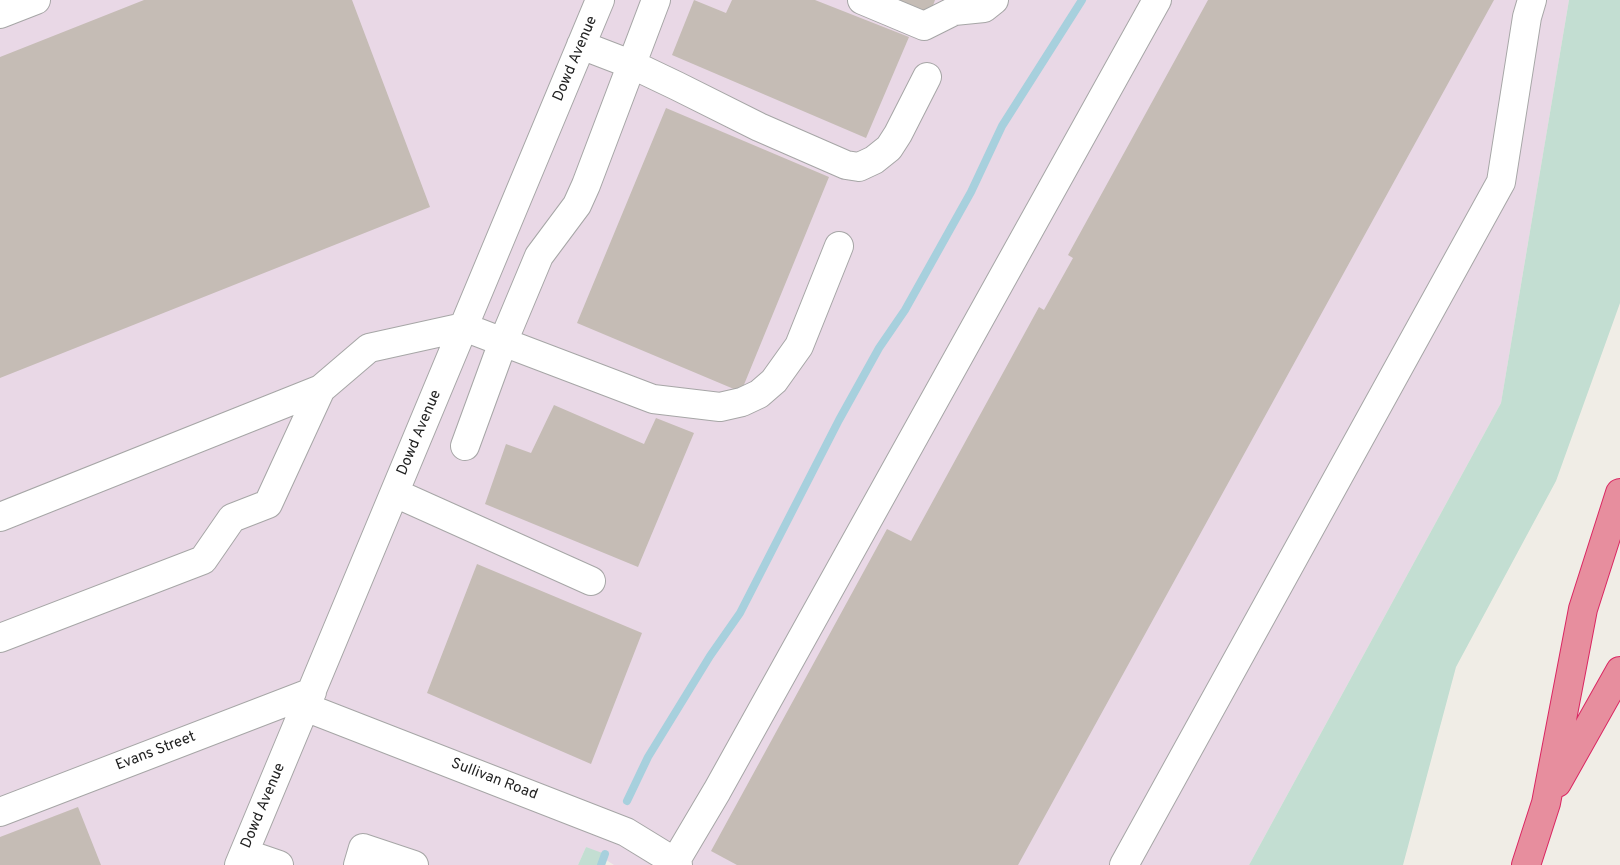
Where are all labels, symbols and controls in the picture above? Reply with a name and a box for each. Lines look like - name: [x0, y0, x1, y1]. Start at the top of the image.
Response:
- street label: Dowd Avenue: [550, 14, 602, 104]
- street label: Dowd Avenue: [394, 388, 446, 478]
- street label: Evans Street: [114, 729, 198, 775]
- street label: Sullivan Road: [448, 755, 540, 805]
- street label: Dowd Avenue: [238, 761, 290, 851]

